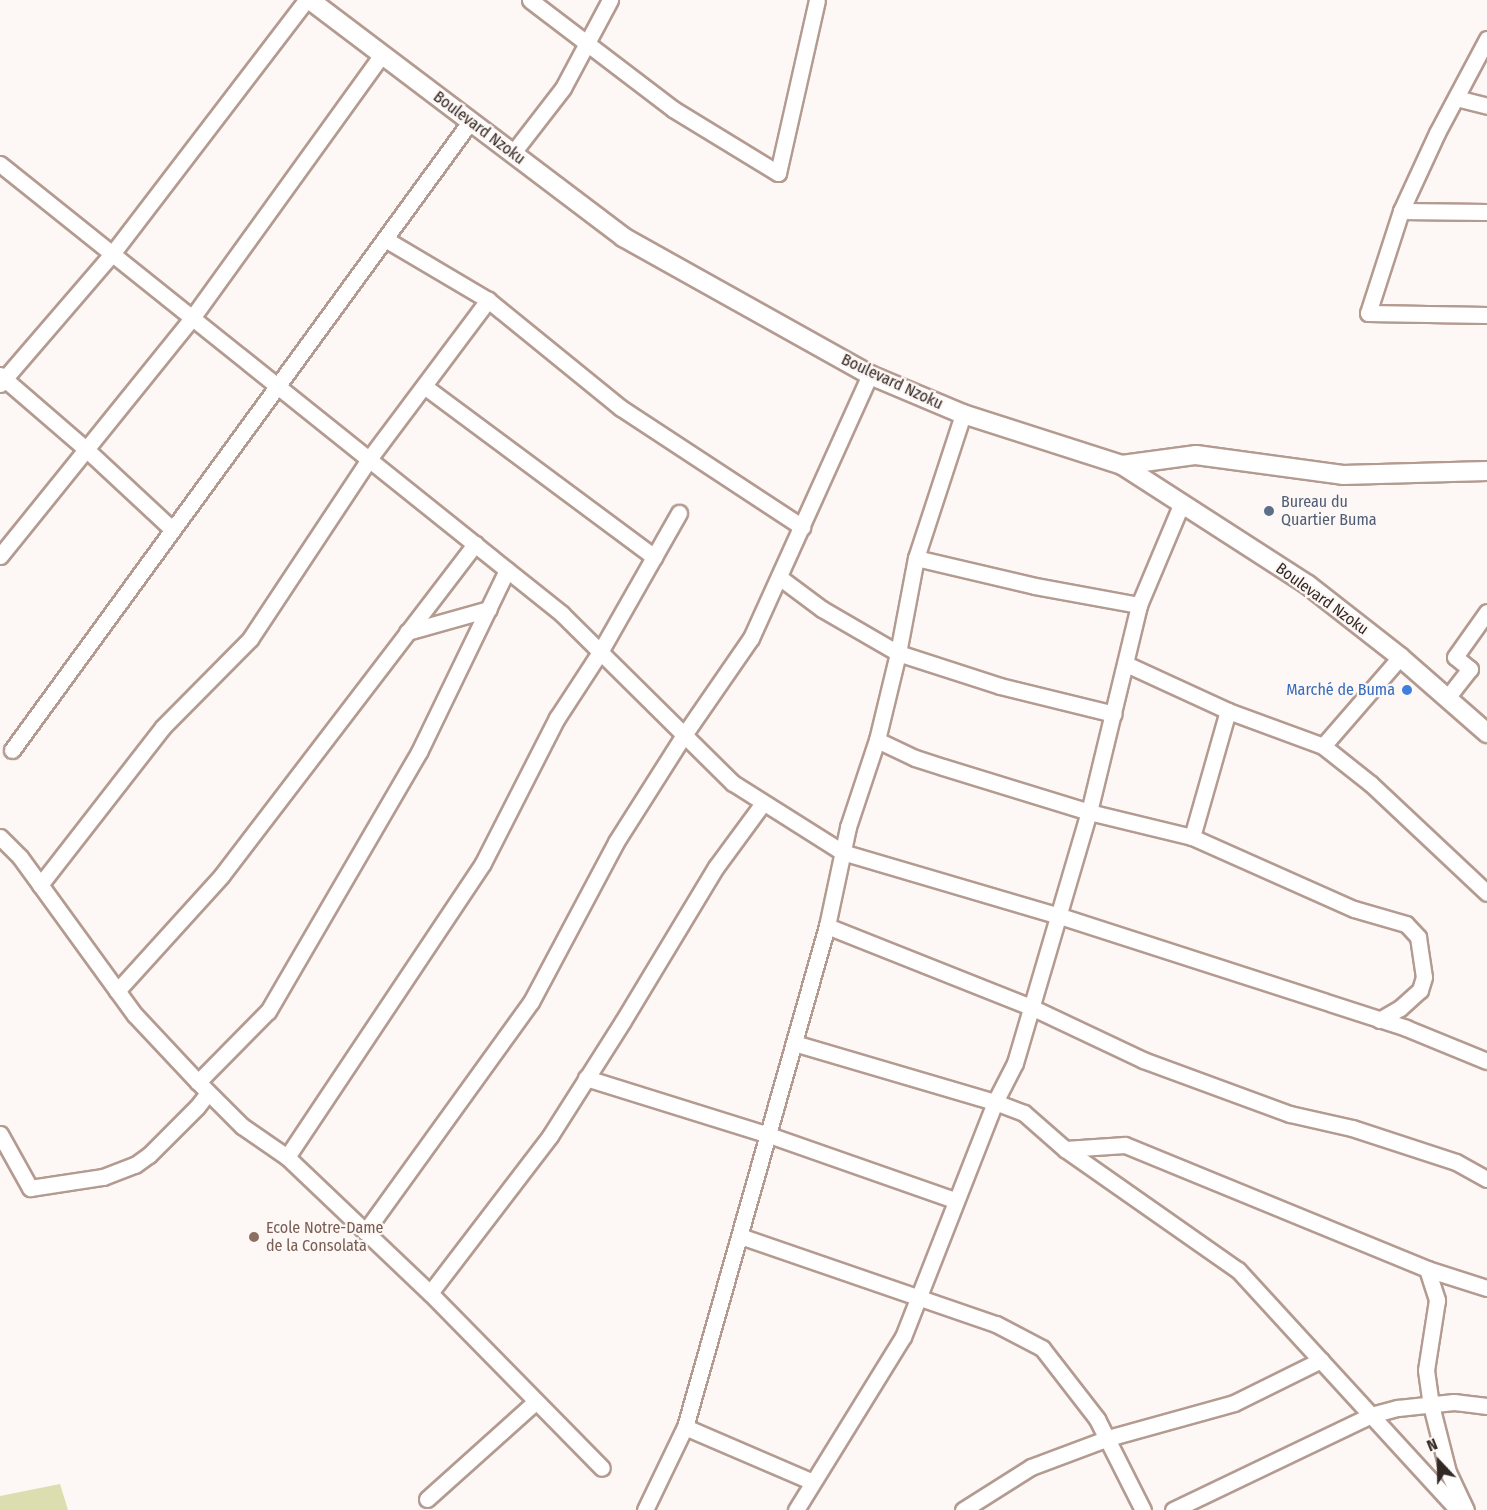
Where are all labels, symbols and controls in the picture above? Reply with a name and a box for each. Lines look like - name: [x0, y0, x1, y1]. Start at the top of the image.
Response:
- street label: Boulevard Nzoku: [429, 87, 529, 169]
- street label: Boulevard Nzoku: [838, 350, 946, 414]
- place label: Bureau du Quartier Buma: [1281, 492, 1377, 530]
- marker: Bureau du Quartier Buma: [1262, 504, 1276, 518]
- street label: Boulevard Nzoku: [1272, 559, 1372, 639]
- place label: Marché de Buma: [1286, 680, 1395, 700]
- marker: Marché de Buma: [1400, 683, 1414, 697]
- place label: Ecole Notre-Dame de la Consolata: [266, 1218, 383, 1256]
- marker: Ecole Notre-Dame de la Consolata: [247, 1230, 261, 1244]
- north arrow: [1409, 1432, 1469, 1492]
- text: N: [1424, 1434, 1440, 1455]

